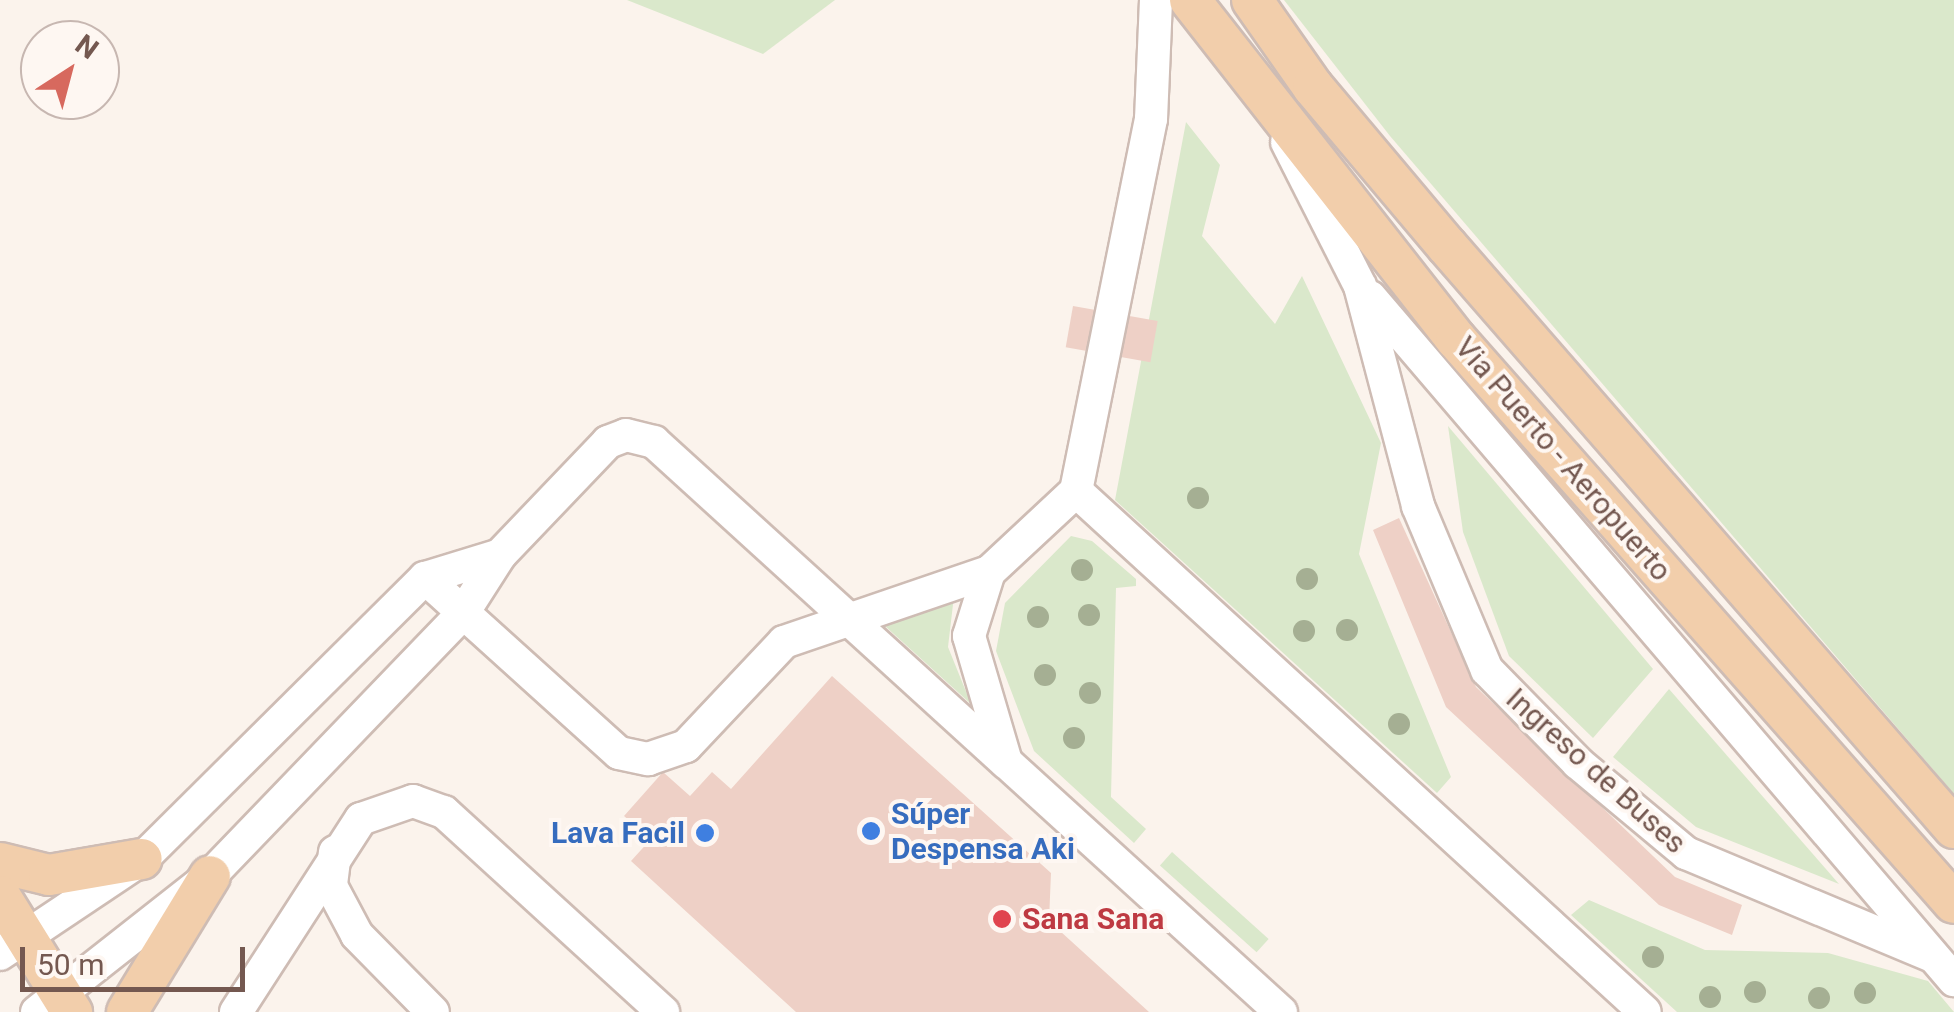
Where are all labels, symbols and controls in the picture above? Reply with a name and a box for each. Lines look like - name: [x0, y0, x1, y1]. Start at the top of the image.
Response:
- north arrow: [20, 20, 120, 120]
- text: N: [69, 28, 104, 66]
- street label: Via Puerto - Aeropuerto: [1447, 330, 1679, 588]
- street label: Ingreso de Buses: [1499, 681, 1693, 861]
- place label: Súper Despensa Aki: [891, 796, 1075, 866]
- place label: Lava Facil: [551, 815, 685, 851]
- marker: Súper Despensa Aki: [860, 820, 882, 842]
- marker: Lava Facil: [694, 822, 716, 844]
- place label: Sana Sana: [1022, 901, 1164, 937]
- marker: Sana Sana: [991, 908, 1013, 930]
- scale bar: [25, 927, 250, 989]
- text: 50 m: [37, 947, 104, 982]

